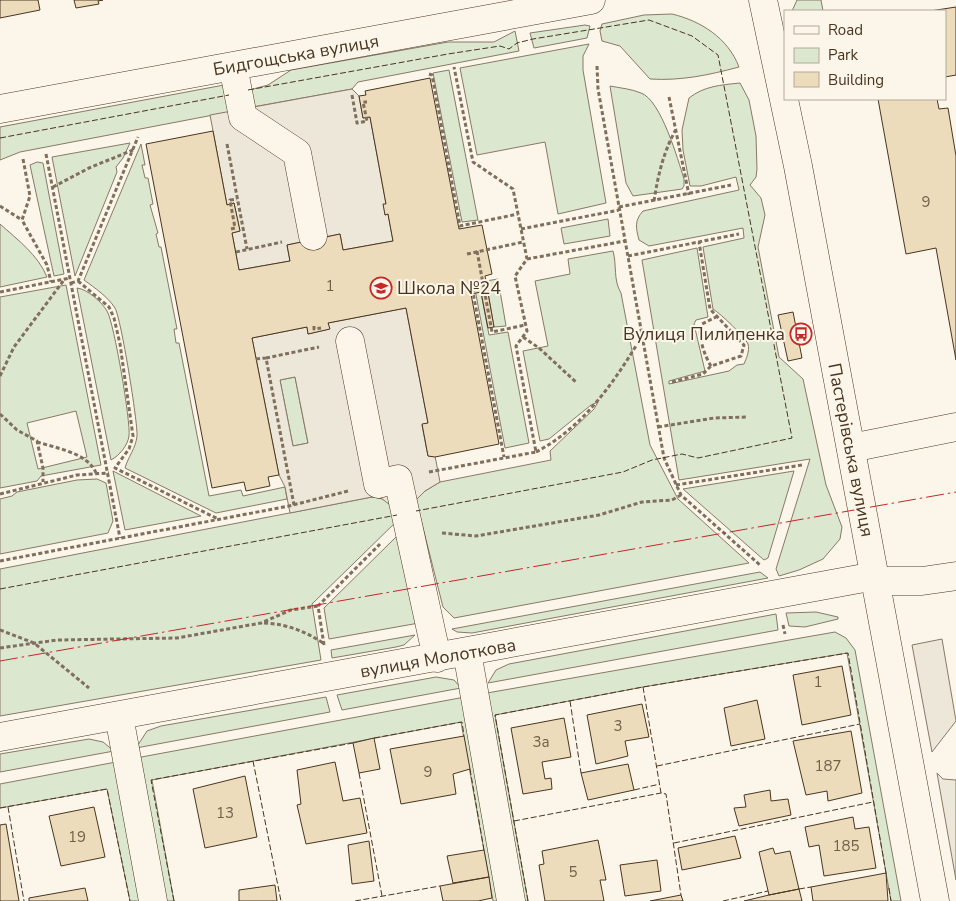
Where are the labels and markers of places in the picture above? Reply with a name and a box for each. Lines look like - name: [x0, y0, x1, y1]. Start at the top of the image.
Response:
- school or university icon: Школа №24: [369, 276, 393, 300]
- place label: Школа №24: [397, 276, 501, 300]
- place label: Вулиця Пилипенка: [623, 322, 785, 346]
- bus stop icon: Вулиця Пилипенка: [789, 322, 813, 346]

